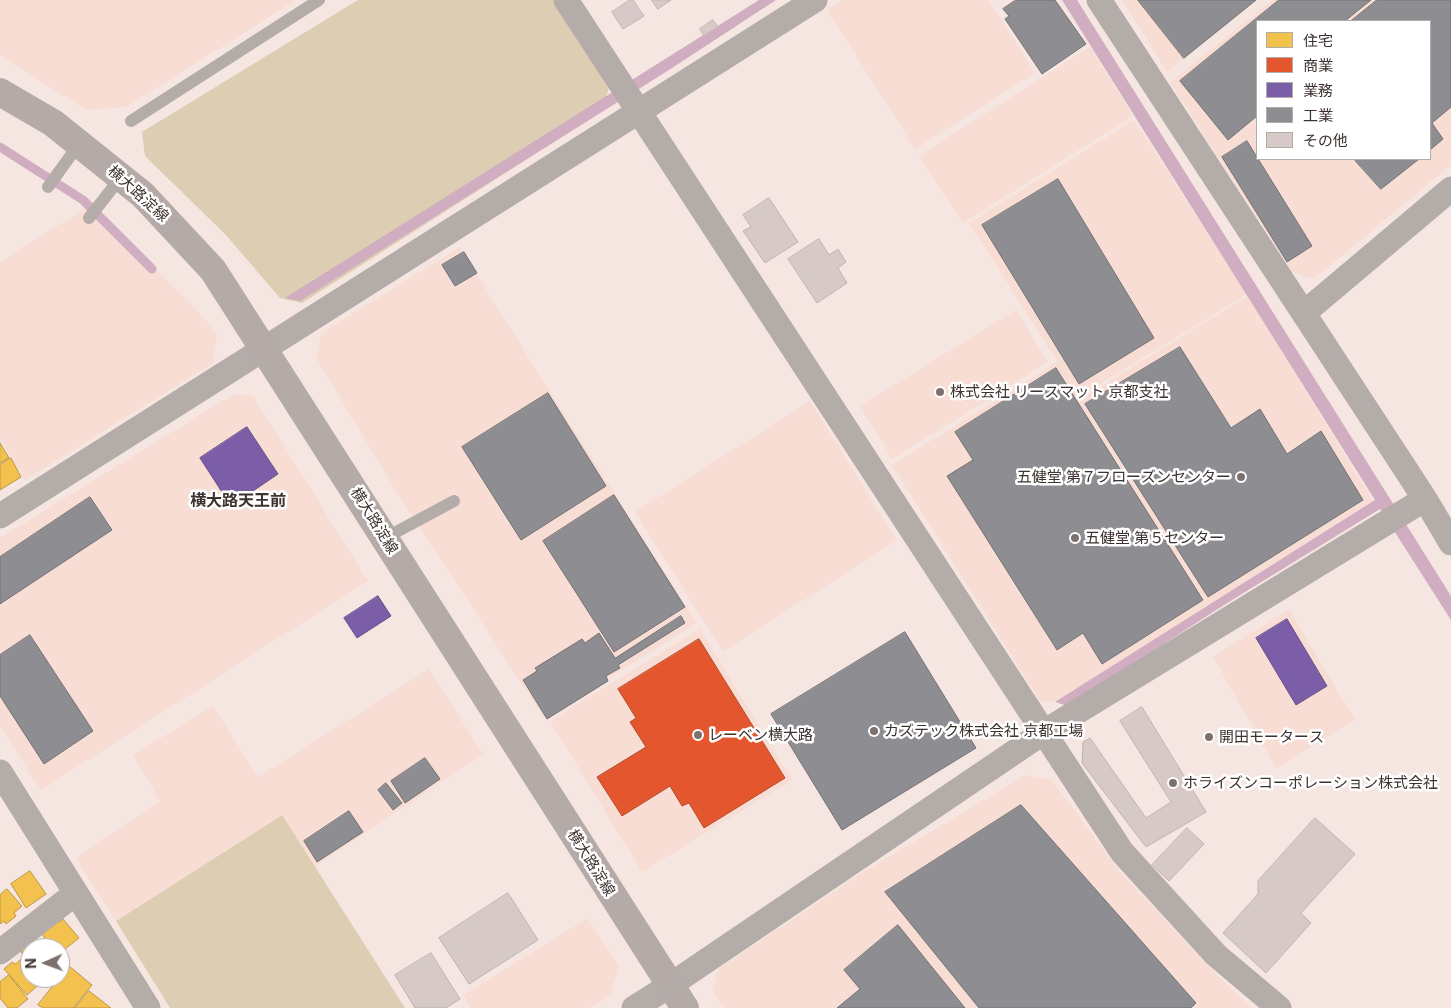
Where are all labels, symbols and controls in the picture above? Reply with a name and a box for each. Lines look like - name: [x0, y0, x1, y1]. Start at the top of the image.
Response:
- legend: [1256, 20, 1431, 160]
- text: 住宅: [1303, 31, 1333, 50]
- text: 商業: [1303, 56, 1333, 75]
- text: 業務: [1303, 81, 1333, 100]
- text: 工業: [1303, 106, 1333, 125]
- text: その他: [1303, 131, 1348, 150]
- street label: 横大路淀線: [104, 162, 172, 226]
- place label: 株式会社 リースマット 京都支社: [950, 383, 1168, 401]
- marker: 株式会社 リースマット 京都支社: [934, 386, 946, 398]
- place label: 五健堂 第７フローズンセンター: [1017, 468, 1231, 486]
- marker: 五健堂 第７フローズンセンター: [1235, 471, 1247, 483]
- street label: 横大路淀線: [346, 484, 402, 558]
- district label: 横大路天王前: [190, 491, 286, 511]
- place label: 五健堂 第５センター: [1085, 529, 1224, 547]
- marker: 五健堂 第５センター: [1069, 532, 1081, 544]
- place label: カズテック株式会社 京都工場: [884, 722, 1083, 740]
- marker: カズテック株式会社 京都工場: [868, 725, 880, 737]
- place label: レーベン横大路: [708, 726, 813, 744]
- place label: 開田モータース: [1219, 728, 1324, 746]
- marker: レーベン横大路: [692, 729, 704, 741]
- marker: 開田モータース: [1203, 731, 1215, 743]
- place label: ホライズンコーポレーション株式会社: [1183, 774, 1438, 792]
- marker: ホライズンコーポレーション株式会社: [1167, 777, 1179, 789]
- street label: 横大路淀線: [563, 826, 619, 900]
- north arrow: [20, 938, 70, 988]
- text: N: [22, 958, 39, 969]

